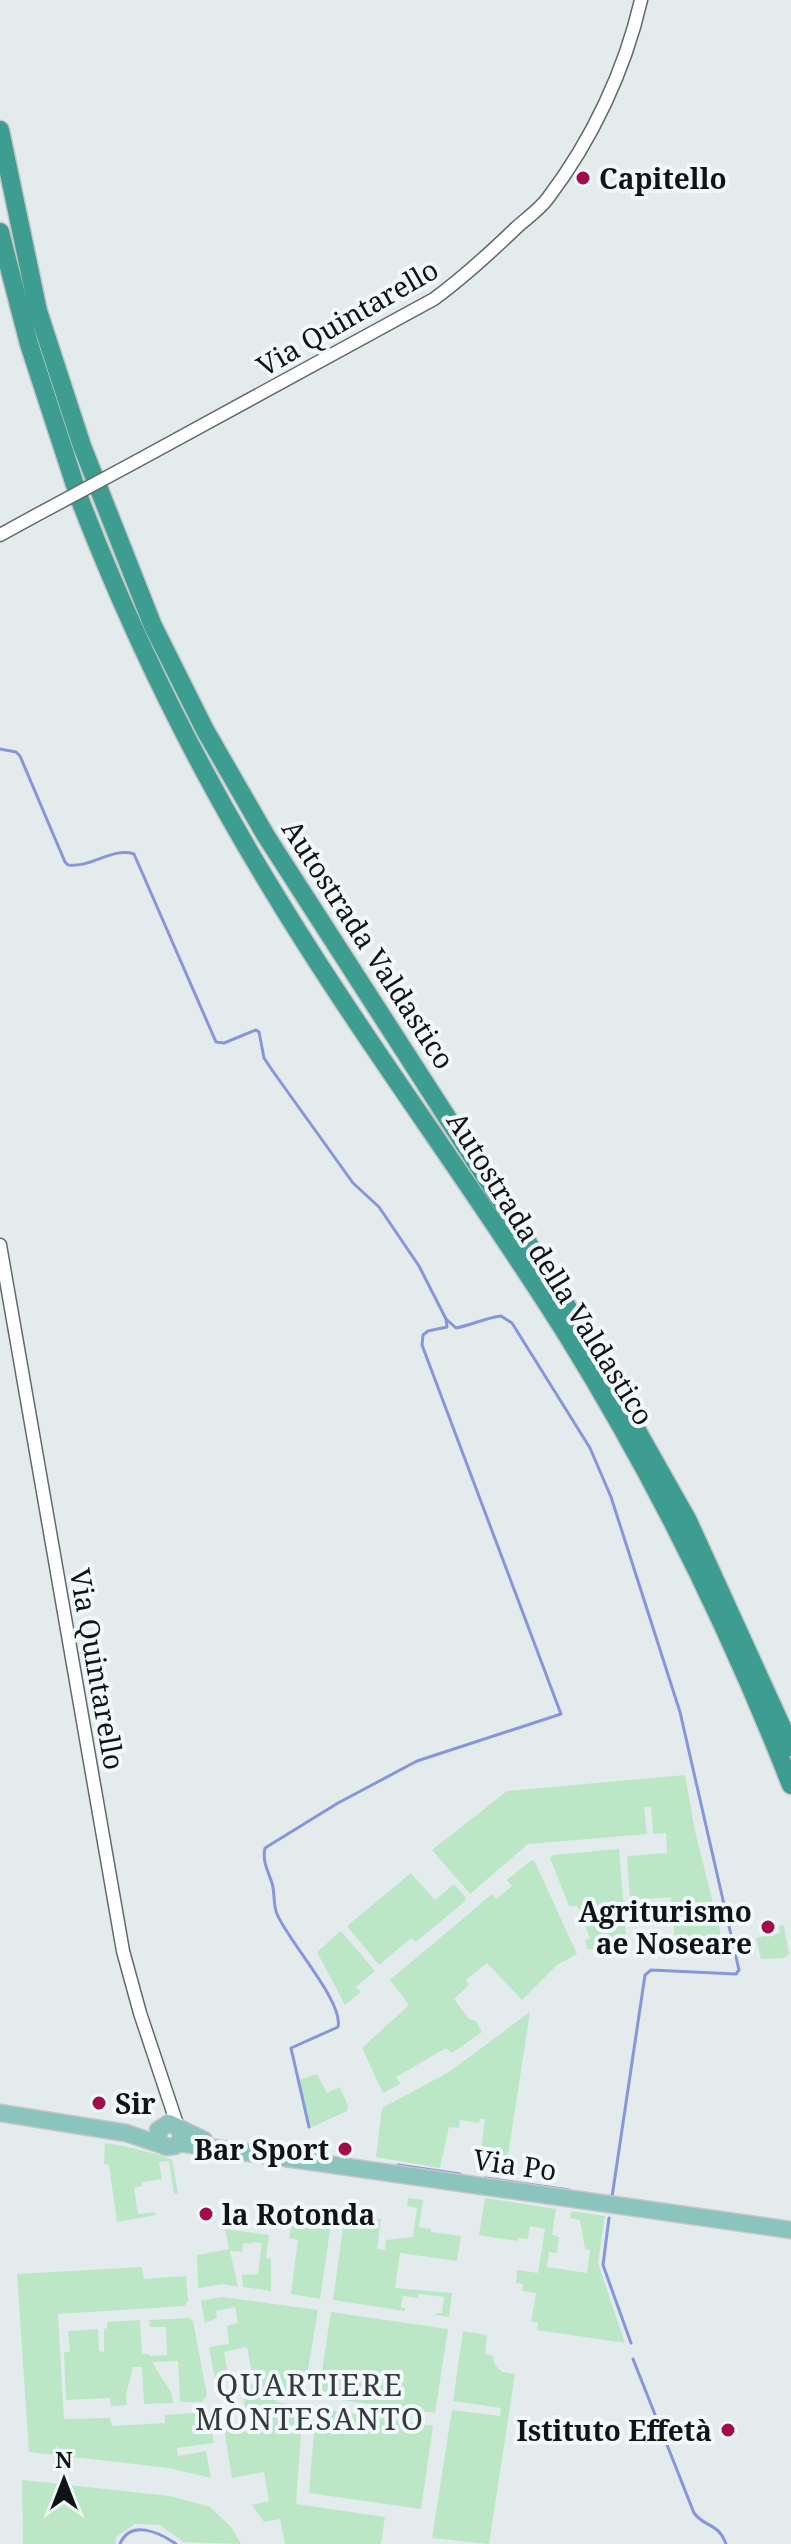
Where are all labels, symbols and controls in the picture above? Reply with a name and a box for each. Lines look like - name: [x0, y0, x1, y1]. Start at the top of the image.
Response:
- place label: Capitello: [599, 159, 727, 197]
- marker: Capitello: [574, 169, 592, 187]
- street label: Via Quintarello: [249, 250, 445, 384]
- street label: Autostrada Valdastico: [274, 812, 464, 1076]
- street label: Autostrada della Valdastico: [439, 1104, 663, 1432]
- street label: Via Quintarello: [62, 1565, 134, 1773]
- place label: Agriturismo ae Noseare: [579, 1892, 752, 1962]
- marker: Agriturismo ae Noseare: [759, 1918, 777, 1936]
- place label: Sir: [115, 2084, 156, 2122]
- marker: Sir: [90, 2094, 108, 2112]
- place label: Bar Sport: [194, 2130, 329, 2168]
- street label: Via Po: [471, 2139, 559, 2189]
- marker: Bar Sport: [336, 2140, 354, 2158]
- place label: la Rotonda: [222, 2195, 375, 2233]
- marker: la Rotonda: [197, 2205, 215, 2223]
- district label: QUARTIERE MONTESANTO: [195, 2364, 425, 2439]
- place label: Istituto Effetà: [517, 2411, 712, 2449]
- marker: Istituto Effetà: [719, 2421, 737, 2439]
- north arrow: [24, 2440, 104, 2520]
- text: N: [55, 2444, 73, 2474]

